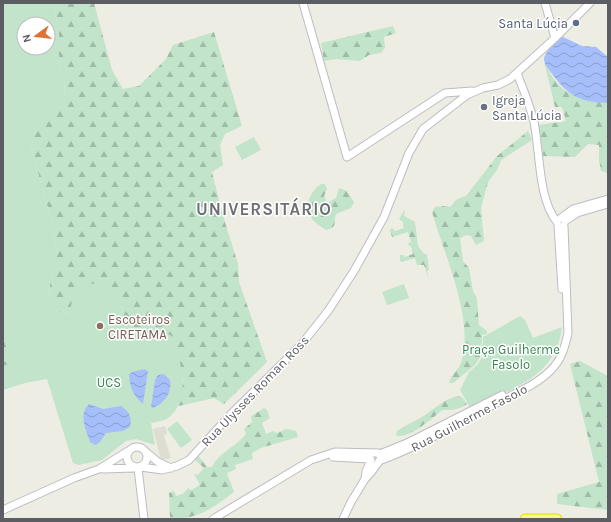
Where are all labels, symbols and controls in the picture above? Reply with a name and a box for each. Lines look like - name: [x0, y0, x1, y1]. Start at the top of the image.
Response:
- north arrow: [16, 16, 56, 56]
- place label: Santa Lúcia: [498, 16, 568, 31]
- marker: Santa Lúcia: [571, 18, 581, 28]
- text: N: [20, 33, 34, 44]
- place label: Igreja Santa Lúcia: [492, 93, 562, 123]
- marker: Igreja Santa Lúcia: [479, 102, 489, 112]
- district label: UNIVERSITÁRIO: [196, 197, 332, 219]
- place label: Escoteiros CIRETAMA: [108, 312, 170, 342]
- marker: Escoteiros CIRETAMA: [95, 321, 105, 331]
- street label: Rua Ulysses Roman Ross: [198, 332, 312, 450]
- park label: Praça Guilherme Fasolo: [462, 342, 560, 372]
- park label: UCS: [97, 375, 121, 390]
- street label: Rua Guilherme Fasolo: [408, 381, 530, 455]

